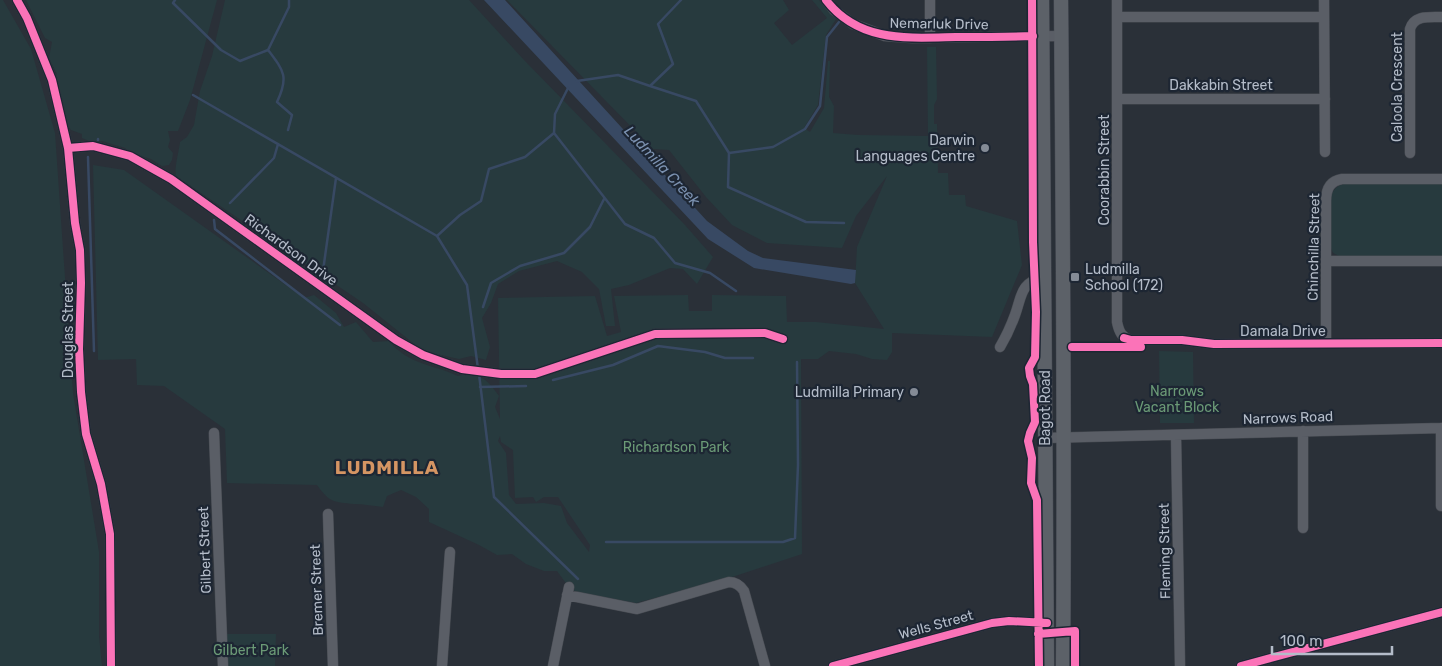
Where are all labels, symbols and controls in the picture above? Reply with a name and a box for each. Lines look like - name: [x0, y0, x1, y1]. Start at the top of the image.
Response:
- street label: Nemarluk Drive: [889, 15, 989, 33]
- street label: Caloola Crescent: [1389, 31, 1406, 142]
- street label: Dakkabin Street: [1169, 77, 1273, 94]
- street label: Coorabbin Street: [1096, 114, 1113, 225]
- water label: Ludmilla Creek: [620, 122, 704, 210]
- place label: Darwin Languages Centre: [856, 132, 975, 165]
- marker: Darwin Languages Centre: [979, 142, 991, 154]
- street label: Chinchilla Street: [1305, 192, 1323, 301]
- street label: Richardson Drive: [241, 211, 341, 290]
- place label: Ludmilla School (172): [1085, 261, 1163, 294]
- marker: Ludmilla School (172): [1069, 271, 1081, 283]
- street label: Douglas Street: [60, 281, 77, 378]
- street label: Damala Drive: [1240, 323, 1326, 340]
- street label: Bagot Road: [1037, 370, 1054, 446]
- park label: Narrows Vacant Block: [1135, 383, 1220, 416]
- place label: Ludmilla Primary: [795, 384, 904, 401]
- marker: Ludmilla Primary: [908, 386, 920, 398]
- street label: Narrows Road: [1242, 408, 1334, 428]
- park label: Richardson Park: [623, 439, 730, 456]
- district label: LUDMILLA: [335, 456, 439, 479]
- street label: Fleming Street: [1156, 502, 1174, 599]
- street label: Gilbert Street: [195, 506, 215, 594]
- street label: Bremer Street: [307, 543, 327, 636]
- street label: Wells Street: [897, 607, 976, 643]
- scale bar: [1272, 624, 1392, 656]
- text: 100 m: [1280, 632, 1322, 650]
- park label: Gilbert Park: [213, 642, 290, 659]

